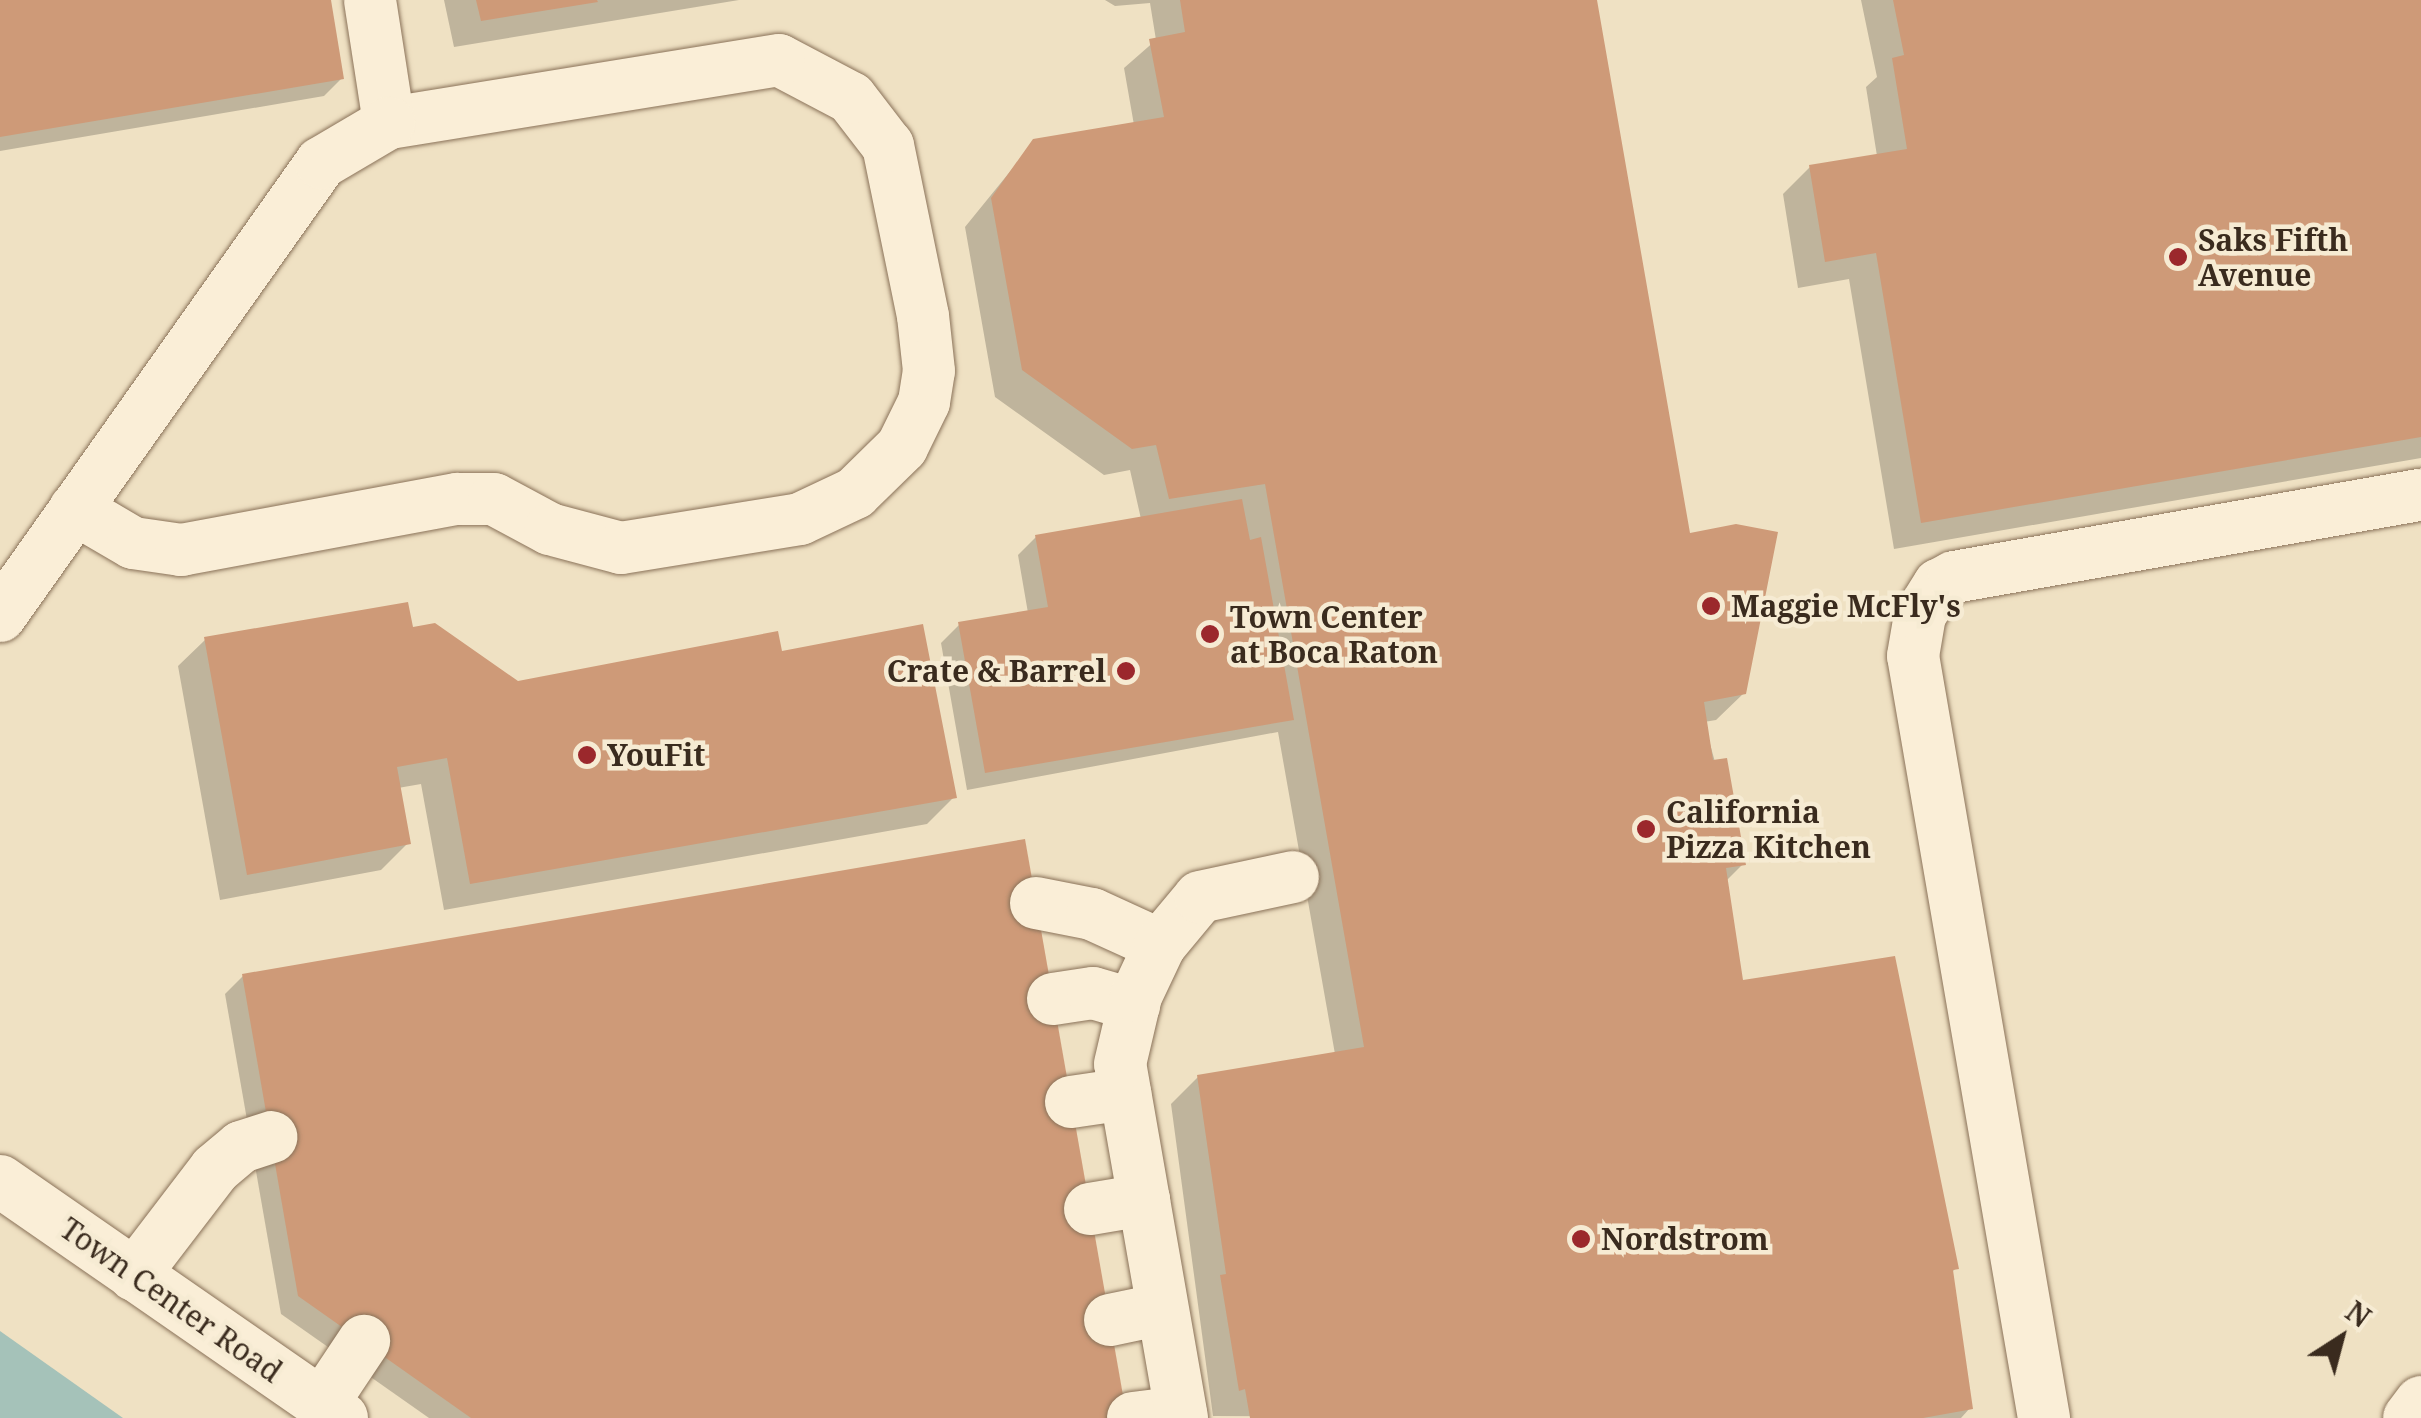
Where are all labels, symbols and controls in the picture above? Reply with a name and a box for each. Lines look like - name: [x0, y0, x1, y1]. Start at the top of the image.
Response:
- place label: Saks Fifth Avenue: [2198, 222, 2348, 292]
- marker: Saks Fifth Avenue: [2167, 246, 2189, 268]
- place label: Maggie McFly's: [1731, 588, 1961, 624]
- marker: Maggie McFly's: [1700, 595, 1722, 617]
- place label: Town Center at Boca Raton: [1230, 599, 1438, 670]
- marker: Town Center at Boca Raton: [1199, 623, 1221, 645]
- place label: Crate & Barrel: [887, 653, 1106, 689]
- marker: Crate & Barrel: [1115, 660, 1137, 682]
- place label: YouFit: [607, 737, 705, 773]
- marker: YouFit: [576, 744, 598, 766]
- place label: California Pizza Kitchen: [1666, 794, 1871, 864]
- marker: California Pizza Kitchen: [1635, 818, 1657, 840]
- street label: Town Center Road: [53, 1210, 289, 1390]
- place label: Nordstrom: [1601, 1221, 1768, 1257]
- marker: Nordstrom: [1570, 1228, 1592, 1250]
- north arrow: [2291, 1288, 2391, 1388]
- text: N: [2339, 1292, 2379, 1336]

